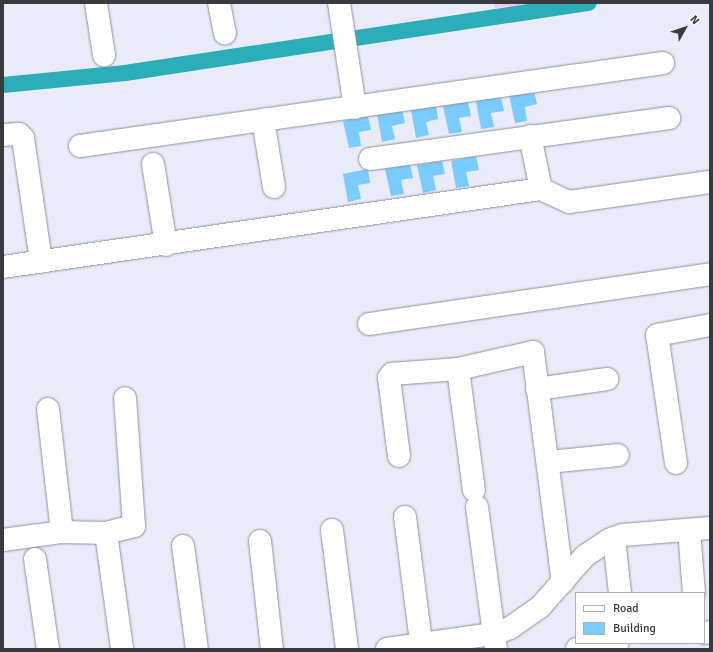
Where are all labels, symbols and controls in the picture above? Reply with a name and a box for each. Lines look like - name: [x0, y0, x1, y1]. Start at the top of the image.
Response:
- north arrow: [665, 8, 705, 48]
- text: N: [687, 13, 702, 27]
- legend: [575, 592, 705, 644]
- text: Road: [613, 601, 639, 616]
- text: Building: [613, 621, 656, 636]

